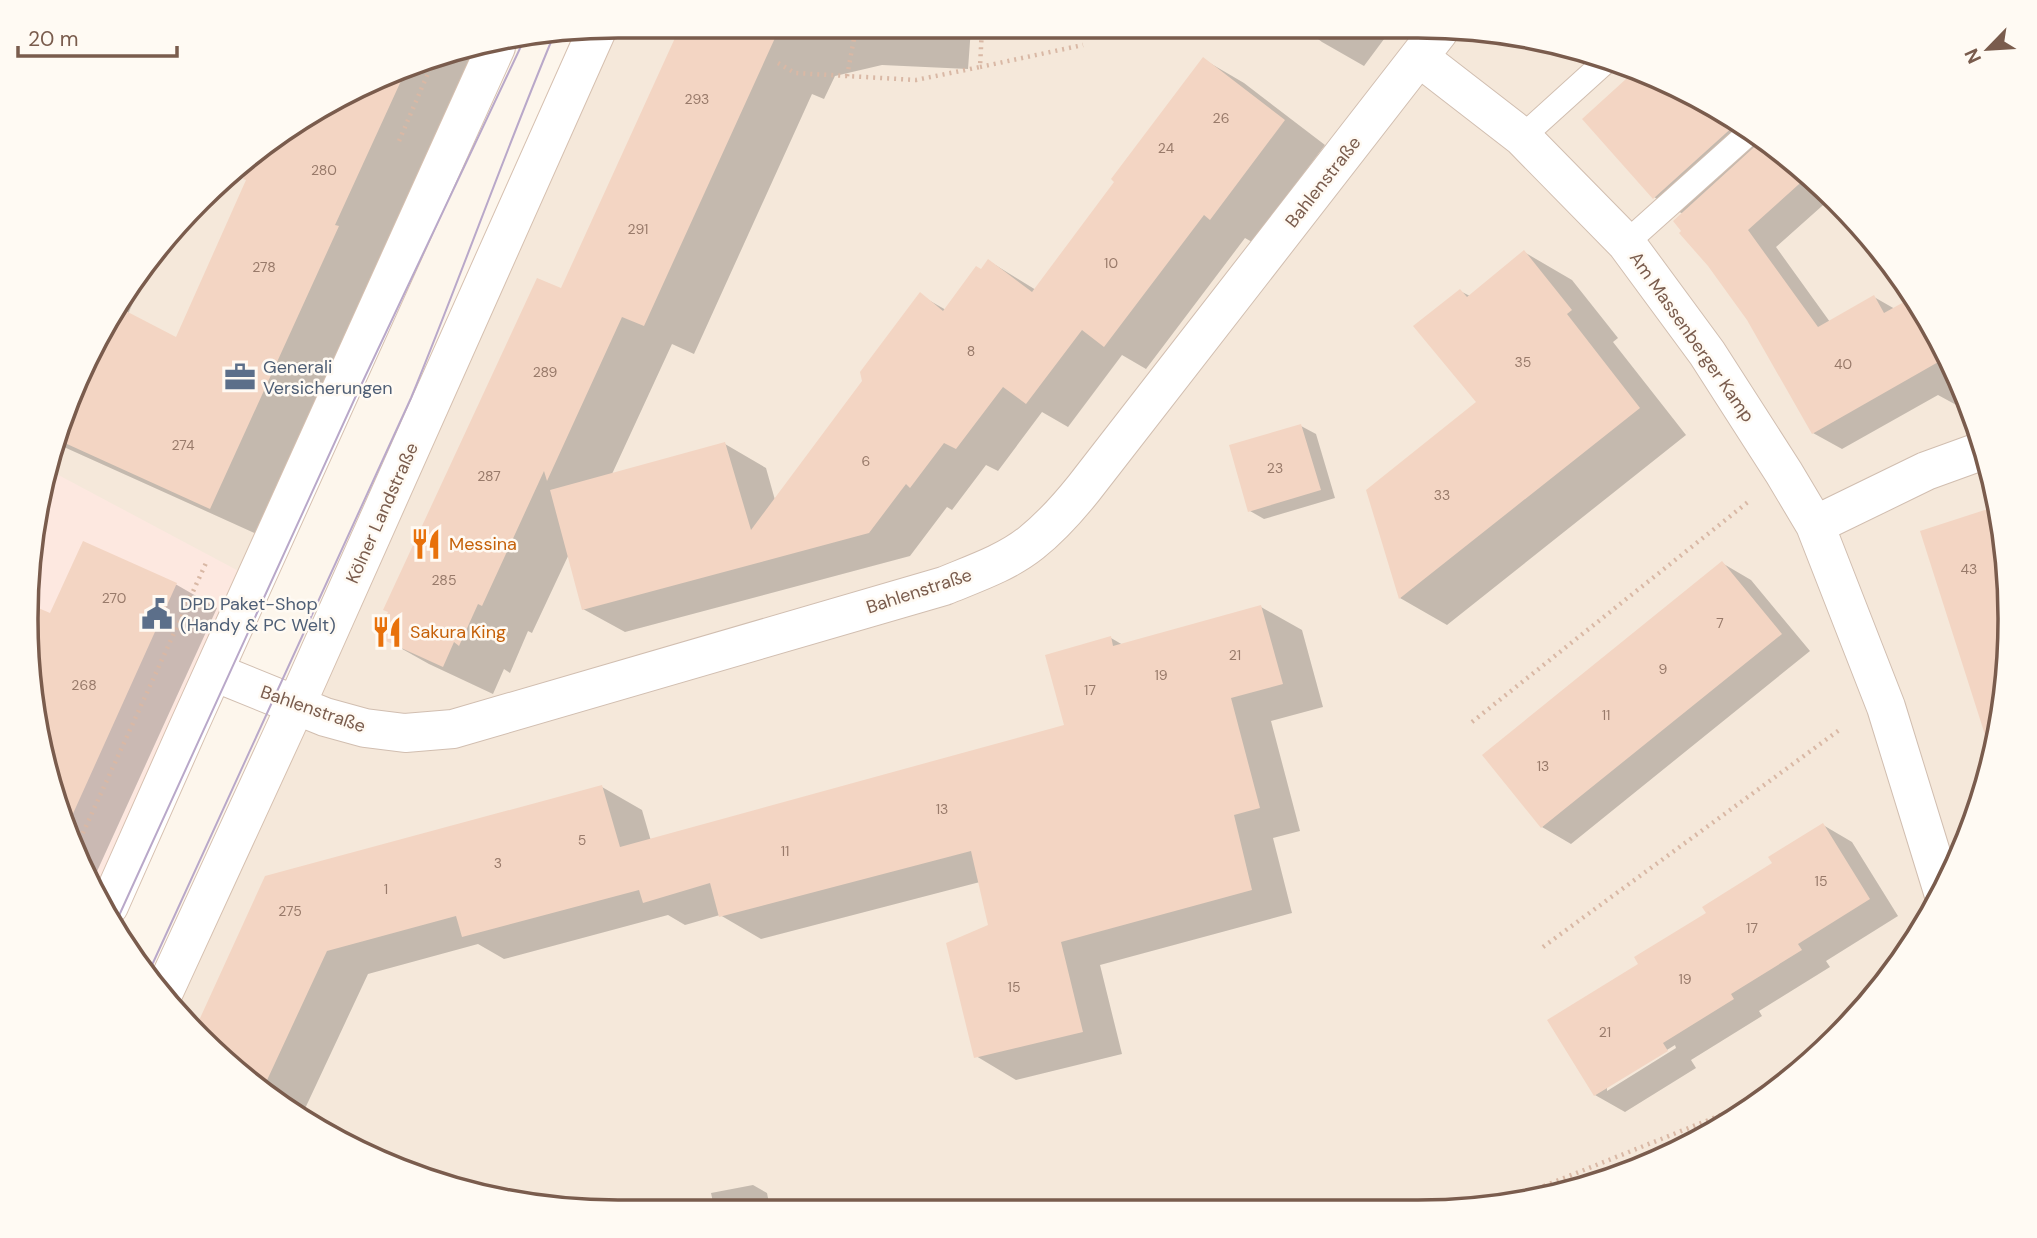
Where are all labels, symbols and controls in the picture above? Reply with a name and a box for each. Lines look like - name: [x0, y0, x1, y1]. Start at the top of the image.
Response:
- scale bar: [18, 14, 177, 58]
- north arrow: [1953, 14, 2023, 84]
- text: 20 m: [28, 25, 79, 53]
- text: N: [1959, 44, 1987, 68]
- house number: 293: [685, 90, 709, 108]
- house number: 26: [1213, 109, 1229, 127]
- street label: Bahlenstraße: [1280, 131, 1366, 233]
- house number: 24: [1158, 139, 1175, 157]
- house number: 280: [311, 161, 337, 179]
- house number: 291: [628, 220, 648, 238]
- street label: Am Massenberger Kamp: [1624, 247, 1760, 427]
- house number: 10: [1104, 254, 1118, 272]
- house number: 278: [252, 258, 276, 276]
- house number: 8: [967, 342, 975, 360]
- house number: 35: [1515, 353, 1531, 371]
- place label: Generali Versicherungen: [263, 355, 393, 400]
- house number: 40: [1834, 355, 1852, 373]
- office icon: Generali Versicherungen: [223, 360, 257, 394]
- house number: 289: [533, 363, 558, 381]
- house number: 274: [172, 436, 195, 454]
- street label: Kölner Landstraße: [340, 439, 424, 587]
- house number: 6: [862, 452, 870, 470]
- house number: 23: [1267, 459, 1283, 477]
- house number: 287: [477, 467, 501, 485]
- house number: 33: [1434, 486, 1450, 504]
- restaurant icon: Messina: [409, 527, 443, 561]
- place label: Messina: [449, 532, 517, 556]
- house number: 43: [1961, 560, 1977, 578]
- street label: Bahlenstraße: [863, 563, 975, 619]
- house number: 285: [432, 571, 456, 589]
- house number: 270: [102, 589, 126, 607]
- place label: DPD Paket-Shop (Handy & PC Welt): [180, 592, 336, 637]
- public building icon: DPD Paket-Shop (Handy & PC Welt): [140, 597, 174, 631]
- house number: 7: [1716, 614, 1724, 632]
- restaurant icon: Sakura King: [370, 615, 404, 649]
- place label: Sakura King: [410, 620, 506, 644]
- house number: 21: [1229, 646, 1241, 664]
- house number: 9: [1659, 660, 1668, 678]
- house number: 19: [1154, 666, 1168, 684]
- house number: 268: [71, 676, 97, 694]
- street label: Bahlenstraße: [257, 680, 369, 738]
- house number: 17: [1084, 681, 1096, 699]
- house number: 11: [1602, 706, 1610, 724]
- house number: 13: [1537, 757, 1549, 775]
- house number: 13: [936, 800, 948, 818]
- house number: 5: [578, 831, 586, 849]
- house number: 11: [781, 842, 789, 860]
- house number: 3: [494, 854, 502, 872]
- house number: 15: [1815, 872, 1827, 890]
- house number: 1: [384, 880, 388, 898]
- house number: 275: [278, 902, 302, 920]
- house number: 17: [1746, 919, 1758, 937]
- house number: 19: [1678, 970, 1692, 988]
- house number: 15: [1008, 978, 1020, 996]
- house number: 21: [1599, 1023, 1611, 1041]

